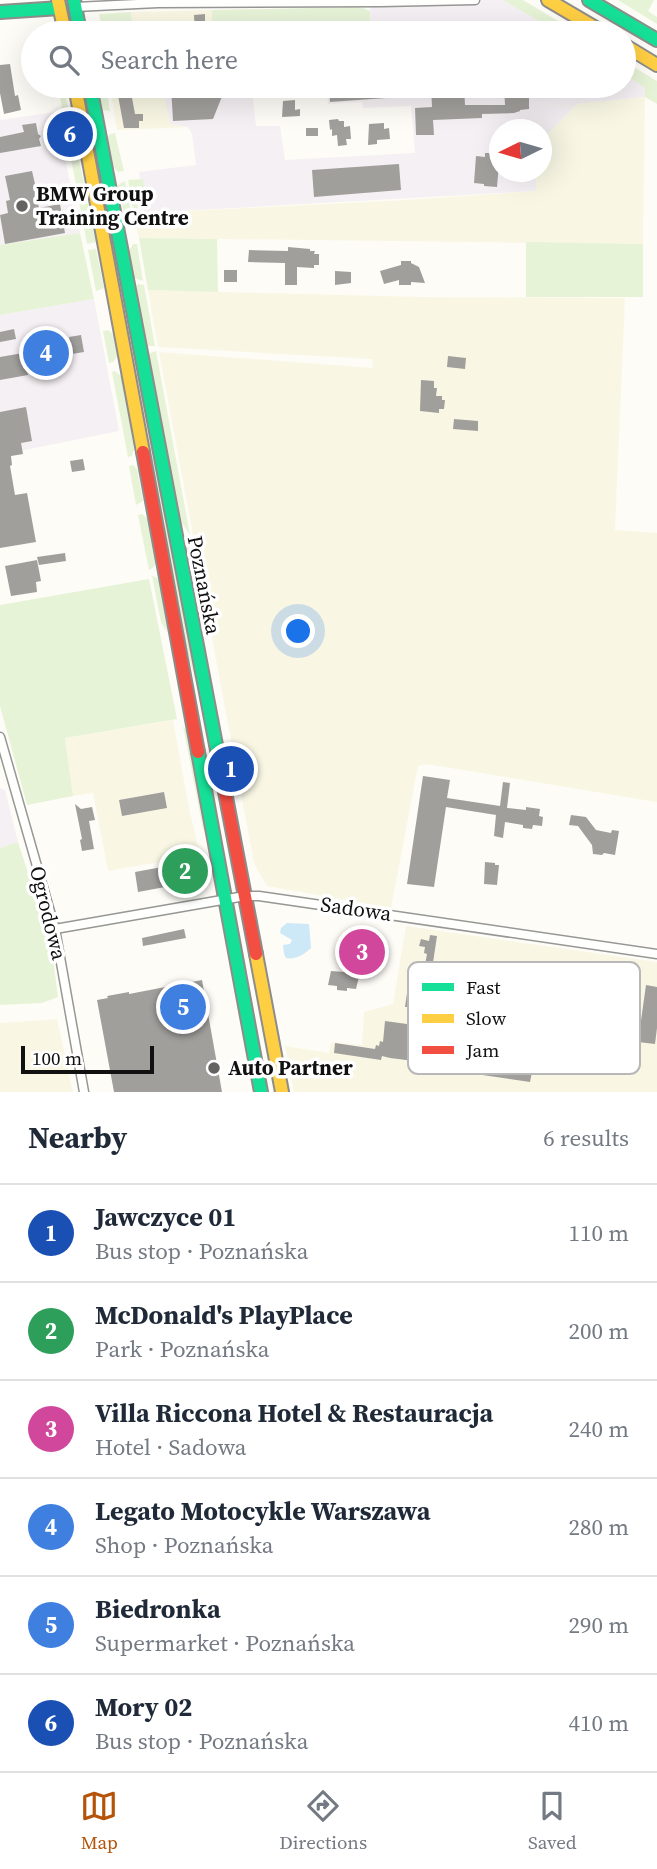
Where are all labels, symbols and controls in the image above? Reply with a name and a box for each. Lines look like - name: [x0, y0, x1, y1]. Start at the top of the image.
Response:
- search box: [21, 21, 636, 98]
- icon: search: [45, 41, 83, 79]
- text: Search here: [101, 42, 238, 78]
- pin: 6: [47, 108, 93, 160]
- north arrow: [489, 119, 552, 182]
- place label: BMW Group Training Centre: [36, 179, 189, 232]
- marker: BMW Group Training Centre: [14, 198, 30, 214]
- pin: 4: [23, 327, 69, 379]
- street label: Poznańska: [181, 533, 228, 637]
- your location: [281, 614, 315, 648]
- pin: 1: [208, 743, 254, 795]
- pin: 2: [162, 845, 208, 897]
- street label: Ogrodowa: [23, 863, 74, 963]
- street label: Sadowa: [319, 889, 394, 928]
- pin: 3: [339, 926, 385, 978]
- legend: [408, 962, 640, 1074]
- text: Fast: [466, 974, 501, 1000]
- pin: 5: [160, 981, 206, 1033]
- text: Slow: [466, 1005, 507, 1031]
- text: Jam: [465, 1037, 499, 1063]
- scale bar: [21, 1043, 154, 1075]
- text: 100 m: [32, 1045, 82, 1071]
- place label: Auto Partner: [228, 1053, 353, 1082]
- marker: Auto Partner: [206, 1060, 222, 1076]
- text: Nearby: [28, 1117, 127, 1158]
- text: 6 results: [543, 1122, 629, 1154]
- text: Jawczyce 01: [95, 1199, 236, 1235]
- text: 1: [45, 1217, 57, 1249]
- text: 110 m: [568, 1217, 629, 1249]
- text: Bus stop · Poznańska: [95, 1235, 308, 1267]
- text: McDonald's PlayPlace: [95, 1297, 353, 1333]
- text: 2: [45, 1315, 57, 1347]
- text: 200 m: [568, 1315, 629, 1347]
- text: Park · Poznańska: [95, 1333, 270, 1365]
- text: Villa Riccona Hotel & Restauracja: [95, 1395, 493, 1431]
- text: 3: [45, 1413, 57, 1445]
- text: 240 m: [568, 1413, 629, 1445]
- text: Hotel · Sadowa: [95, 1431, 247, 1463]
- text: Legato Motocykle Warszawa: [95, 1493, 431, 1529]
- text: 4: [45, 1511, 57, 1543]
- text: 280 m: [568, 1511, 629, 1543]
- text: Shop · Poznańska: [95, 1529, 274, 1561]
- text: Biedronka: [95, 1591, 221, 1627]
- text: 5: [45, 1609, 57, 1641]
- text: 290 m: [568, 1609, 629, 1641]
- text: Supermarket · Poznańska: [95, 1627, 355, 1659]
- text: Mory 02: [95, 1689, 192, 1725]
- text: 6: [45, 1707, 57, 1739]
- text: 410 m: [568, 1707, 629, 1739]
- text: Bus stop · Poznańska: [95, 1725, 308, 1757]
- tab: Map: [80, 1787, 118, 1855]
- tab: Directions: [279, 1787, 367, 1855]
- tab: Saved: [528, 1787, 577, 1855]

